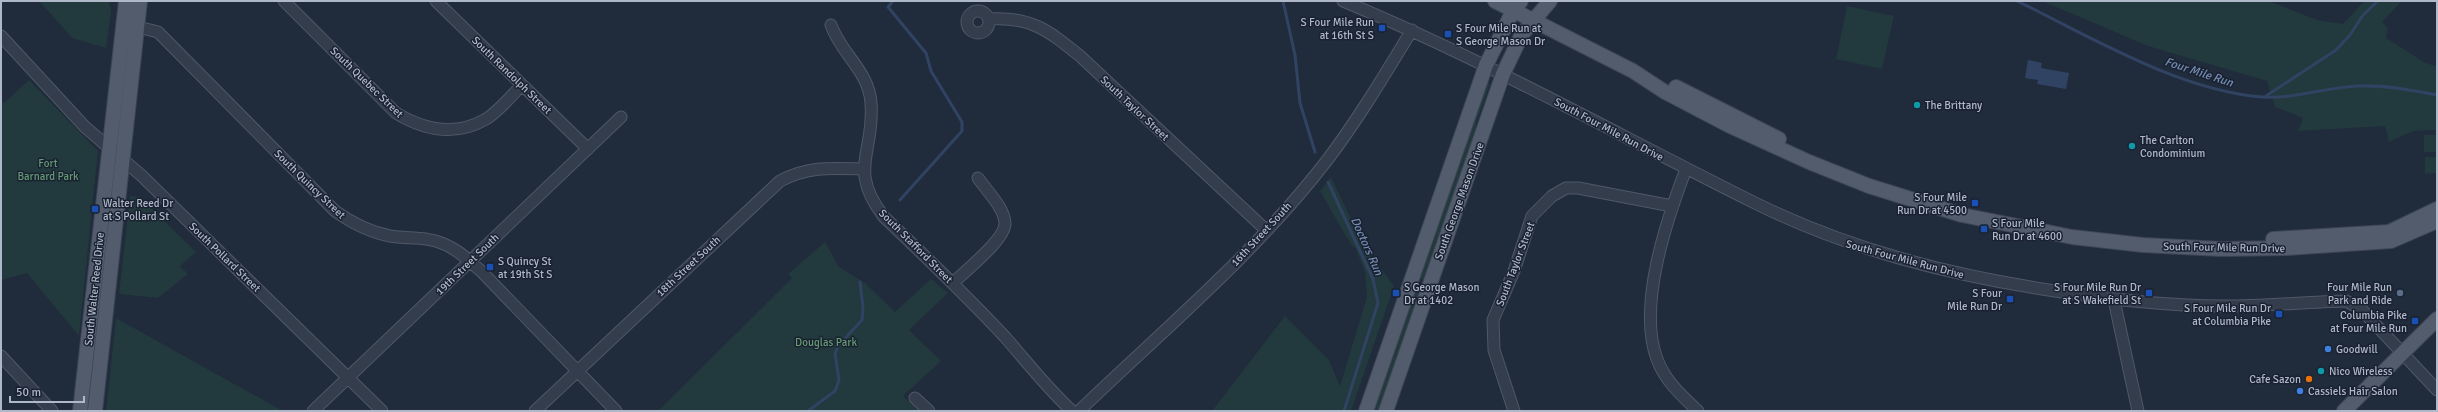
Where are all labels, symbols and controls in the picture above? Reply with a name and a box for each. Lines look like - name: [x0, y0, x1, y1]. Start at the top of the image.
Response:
- place label: S Four Mile Run at 16th St S: [1301, 16, 1374, 42]
- place label: S Four Mile Run at S George Mason Dr: [1456, 22, 1545, 48]
- marker: S Four Mile Run at 16th St S: [1377, 23, 1387, 33]
- marker: S Four Mile Run at S George Mason Dr: [1443, 29, 1453, 39]
- street label: South Randolph Street: [469, 34, 554, 117]
- street label: South Quebec Street: [327, 44, 406, 121]
- water label: Four Mile Run: [2163, 54, 2235, 91]
- street label: South Taylor Street: [1098, 73, 1172, 144]
- street label: South Four Mile Run Drive: [1552, 95, 1666, 164]
- place label: The Brittany: [1925, 99, 1983, 112]
- marker: The Brittany: [1912, 100, 1922, 110]
- place label: The Carlton Condominium: [2140, 134, 2206, 160]
- street label: South George Mason Drive: [1432, 141, 1487, 262]
- marker: The Carlton Condominium: [2127, 141, 2137, 151]
- street label: South Quincy Street: [271, 147, 348, 222]
- park label: Fort Barnard Park: [17, 157, 79, 183]
- place label: S Four Mile Run Dr at 4500: [1897, 191, 1967, 217]
- place label: Walter Reed Dr at S Pollard St: [103, 197, 173, 223]
- marker: S Four Mile Run Dr at 4500: [1970, 198, 1980, 208]
- street label: 16th Street South: [1228, 200, 1294, 269]
- marker: Walter Reed Dr at S Pollard St: [90, 204, 100, 214]
- street label: South Stafford Street: [876, 207, 955, 286]
- water label: Doctors Run: [1347, 215, 1386, 278]
- place label: S Four Mile Run Dr at 4600: [1992, 217, 2062, 243]
- street label: South Pollard Street: [186, 220, 263, 295]
- street label: South Taylor Street: [1493, 220, 1538, 308]
- marker: S Four Mile Run Dr at 4600: [1979, 224, 1989, 234]
- street label: 19th Street South: [433, 231, 502, 298]
- street label: South Walter Reed Drive: [82, 232, 107, 346]
- street label: 18th Street South: [654, 233, 723, 299]
- street label: South Four Mile Run Drive: [1844, 237, 1966, 282]
- street label: South Four Mile Run Drive: [2163, 240, 2285, 255]
- place label: S Quincy St at 19th St S: [498, 255, 552, 281]
- marker: S Quincy St at 19th St S: [485, 262, 495, 272]
- place label: S George Mason Dr at 1402: [1404, 281, 1480, 307]
- place label: S Four Mile Run Dr at S Wakefield St: [2054, 281, 2141, 307]
- place label: Four Mile Run Park and Ride: [2327, 281, 2392, 307]
- place label: S Four Mile Run Dr: [1947, 287, 2002, 313]
- marker: S George Mason Dr at 1402: [1391, 288, 1401, 298]
- marker: S Four Mile Run Dr at S Wakefield St: [2144, 288, 2154, 298]
- marker: Four Mile Run Park and Ride: [2395, 288, 2405, 298]
- marker: S Four Mile Run Dr: [2005, 294, 2015, 304]
- place label: S Four Mile Run Dr at Columbia Pike: [2184, 302, 2271, 328]
- marker: S Four Mile Run Dr at Columbia Pike: [2274, 309, 2284, 319]
- place label: Columbia Pike at Four Mile Run: [2330, 309, 2407, 335]
- marker: Columbia Pike at Four Mile Run: [2410, 316, 2420, 326]
- park label: Douglas Park: [795, 336, 857, 349]
- place label: Goodwill: [2336, 343, 2378, 356]
- marker: Goodwill: [2323, 344, 2333, 354]
- place label: Nico Wireless: [2329, 365, 2393, 378]
- marker: Nico Wireless: [2316, 366, 2326, 376]
- place label: Cafe Sazon: [2249, 373, 2301, 386]
- marker: Cafe Sazon: [2304, 374, 2314, 384]
- scale bar: [10, 378, 84, 404]
- text: 50 m: [16, 385, 41, 400]
- place label: Cassiels Hair Salon: [2308, 385, 2398, 398]
- marker: Cassiels Hair Salon: [2295, 386, 2305, 396]

